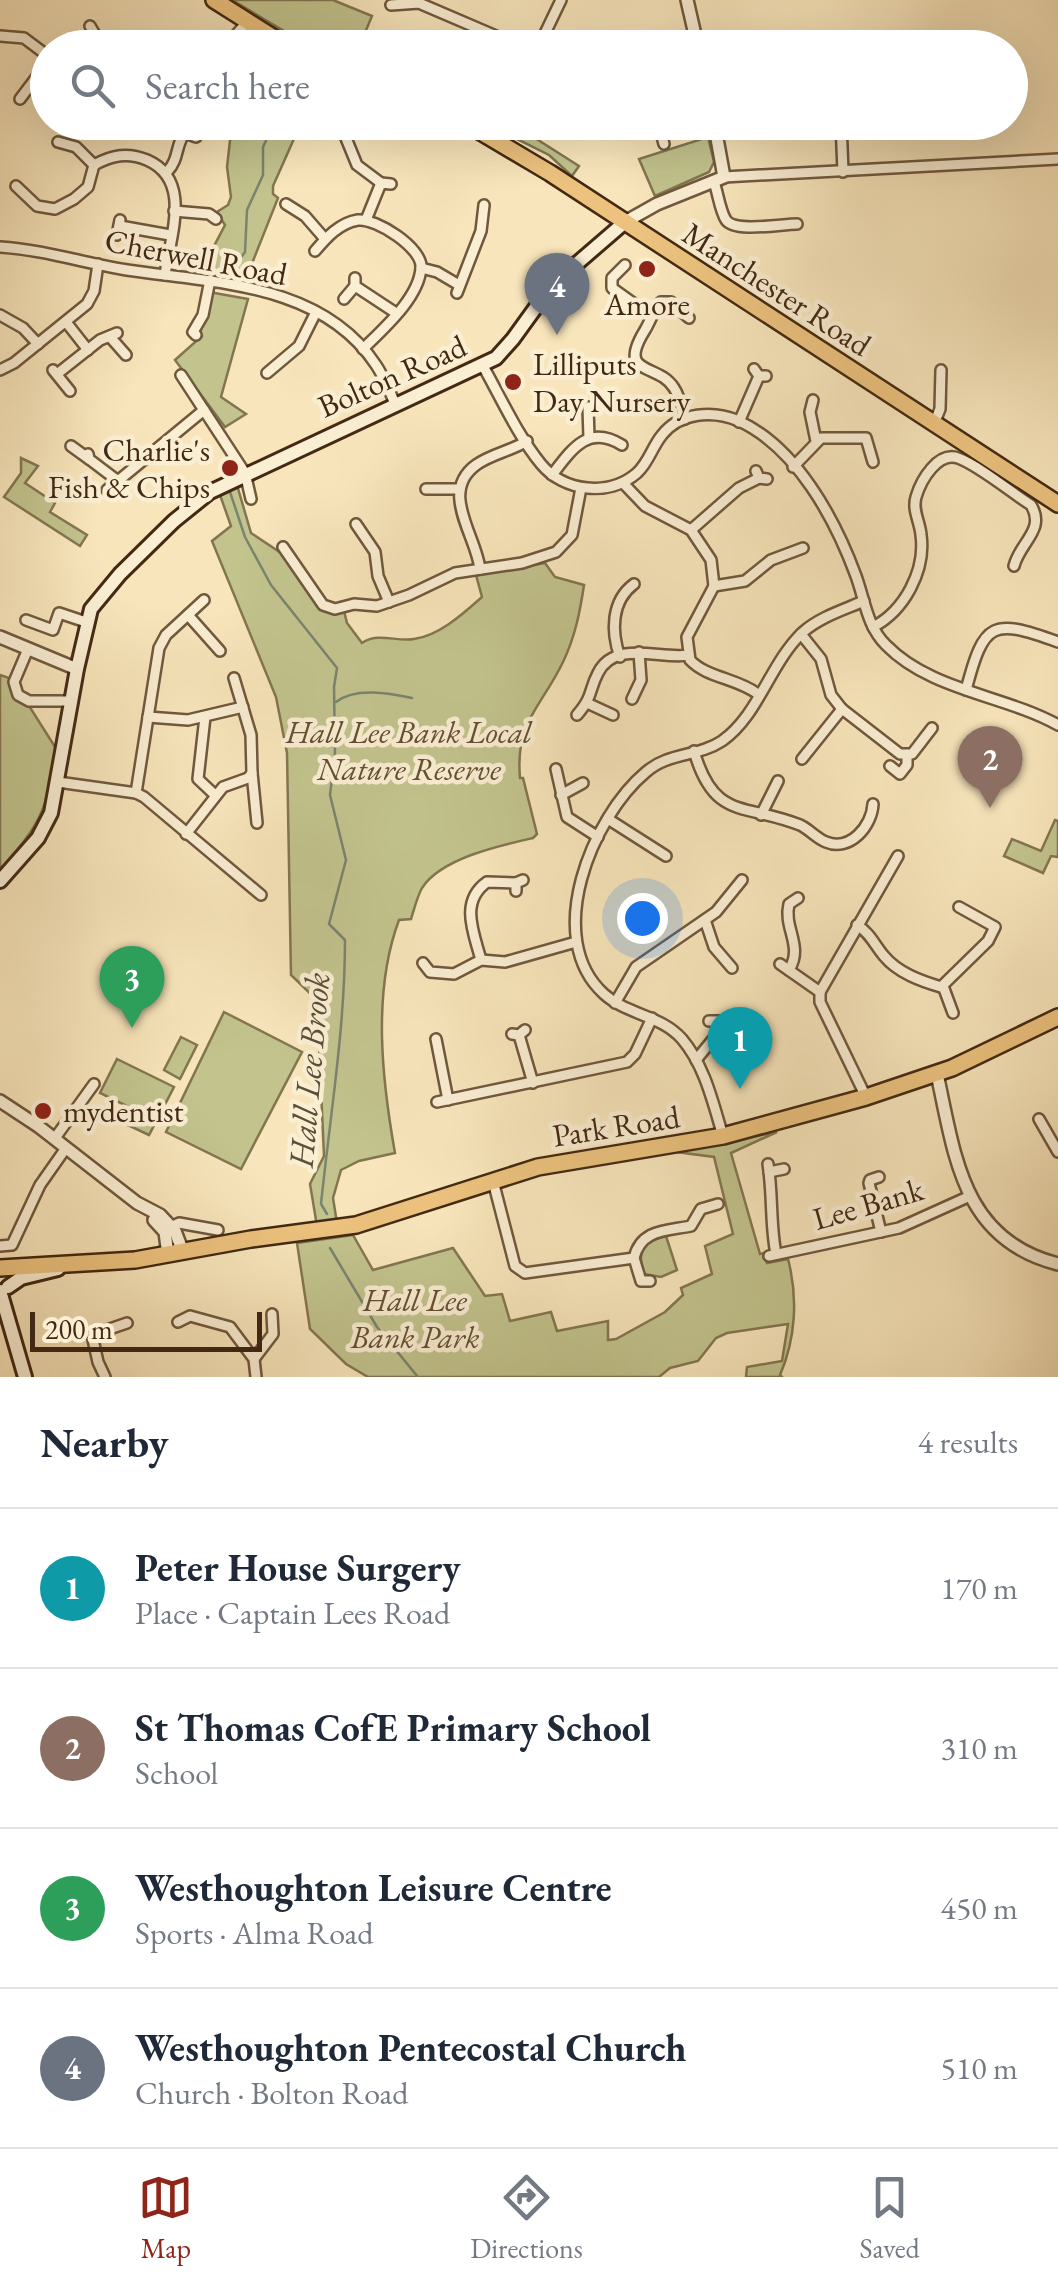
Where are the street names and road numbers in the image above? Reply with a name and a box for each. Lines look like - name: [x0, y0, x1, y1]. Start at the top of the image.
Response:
- street label: Manchester Road: [675, 212, 880, 366]
- street label: Cherwell Road: [101, 219, 291, 295]
- street label: Bolton Road: [311, 324, 473, 427]
- street label: Park Road: [550, 1095, 683, 1157]
- street label: Lee Bank: [808, 1168, 929, 1240]

